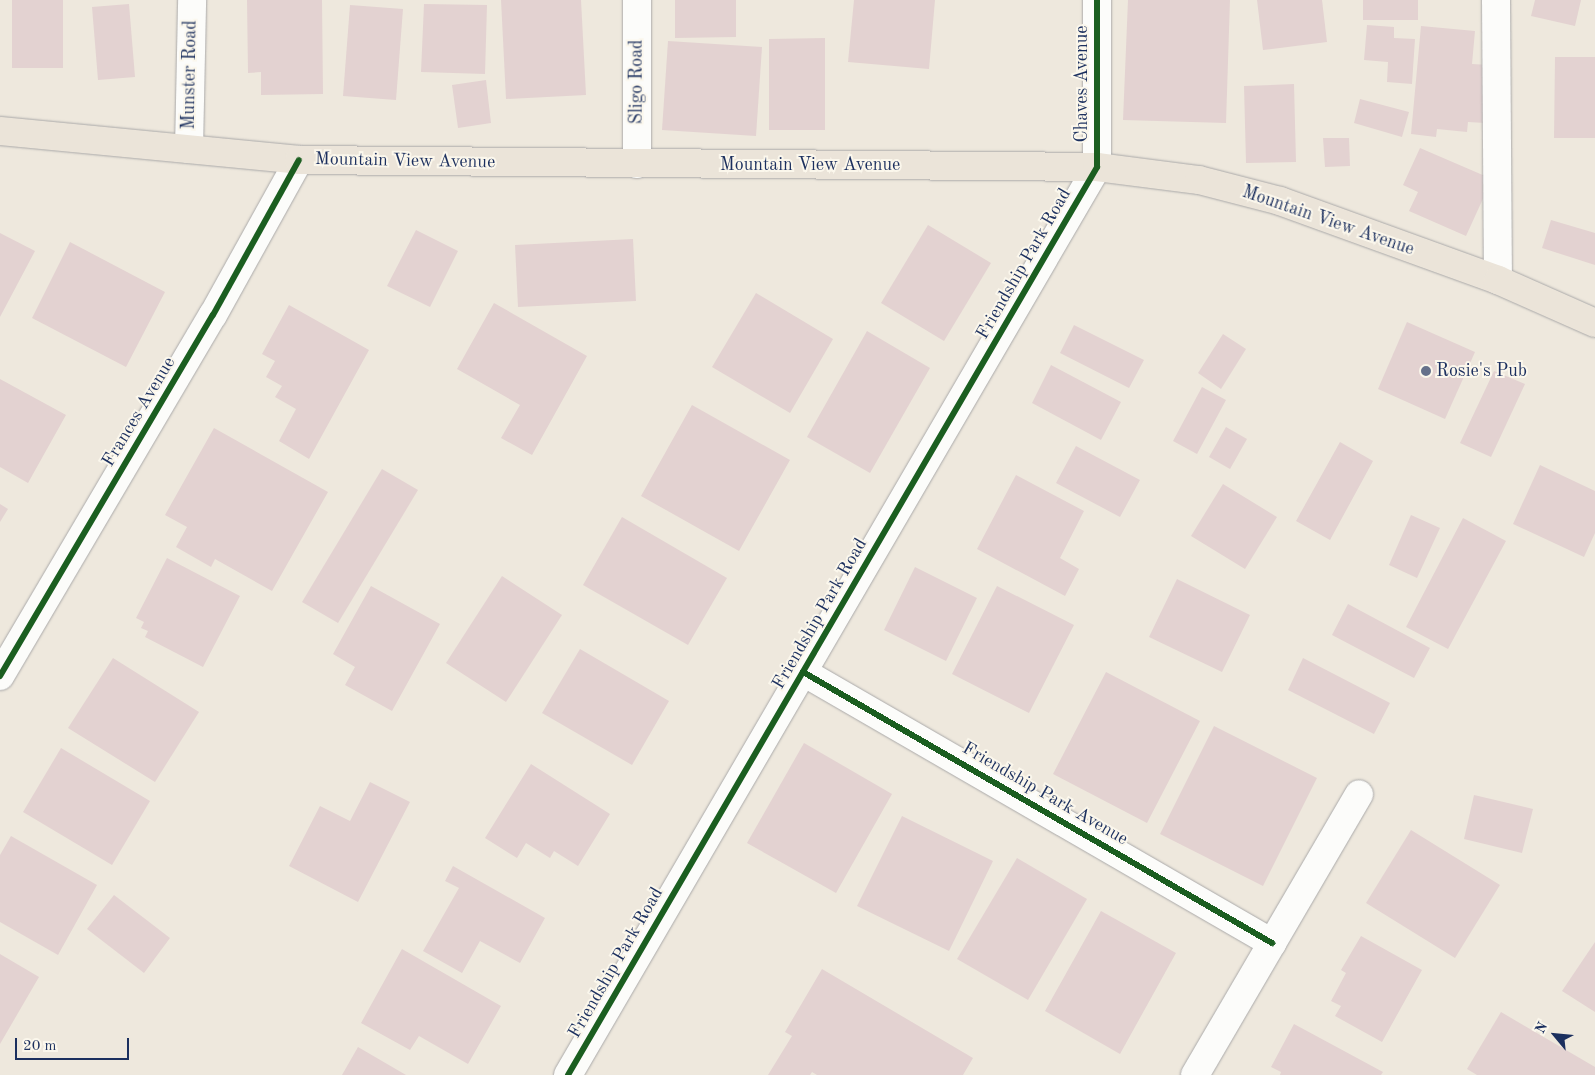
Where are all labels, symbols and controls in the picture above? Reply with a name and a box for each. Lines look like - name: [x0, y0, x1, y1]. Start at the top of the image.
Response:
- street label: Munster Road: [178, 20, 202, 130]
- street label: Chaves Avenue: [1071, 25, 1093, 143]
- street label: Sligo Road: [626, 40, 648, 124]
- street label: Mountain View Avenue: [315, 149, 495, 173]
- street label: Mountain View Avenue: [720, 154, 900, 176]
- street label: Mountain View Avenue: [1239, 181, 1417, 261]
- street label: Friendship Park Road: [972, 185, 1076, 343]
- street label: Frances Avenue: [98, 353, 180, 471]
- place label: Rosie's Pub: [1436, 360, 1527, 382]
- marker: Rosie's Pub: [1420, 365, 1432, 377]
- street label: Friendship Park Road: [768, 535, 872, 693]
- street label: Friendship Park Avenue: [958, 738, 1132, 850]
- street label: Friendship Park Road: [564, 884, 668, 1042]
- north arrow: [1530, 1010, 1580, 1060]
- text: N: [1533, 1020, 1550, 1036]
- scale bar: [18, 1028, 131, 1060]
- text: 20 m: [23, 1039, 57, 1054]

